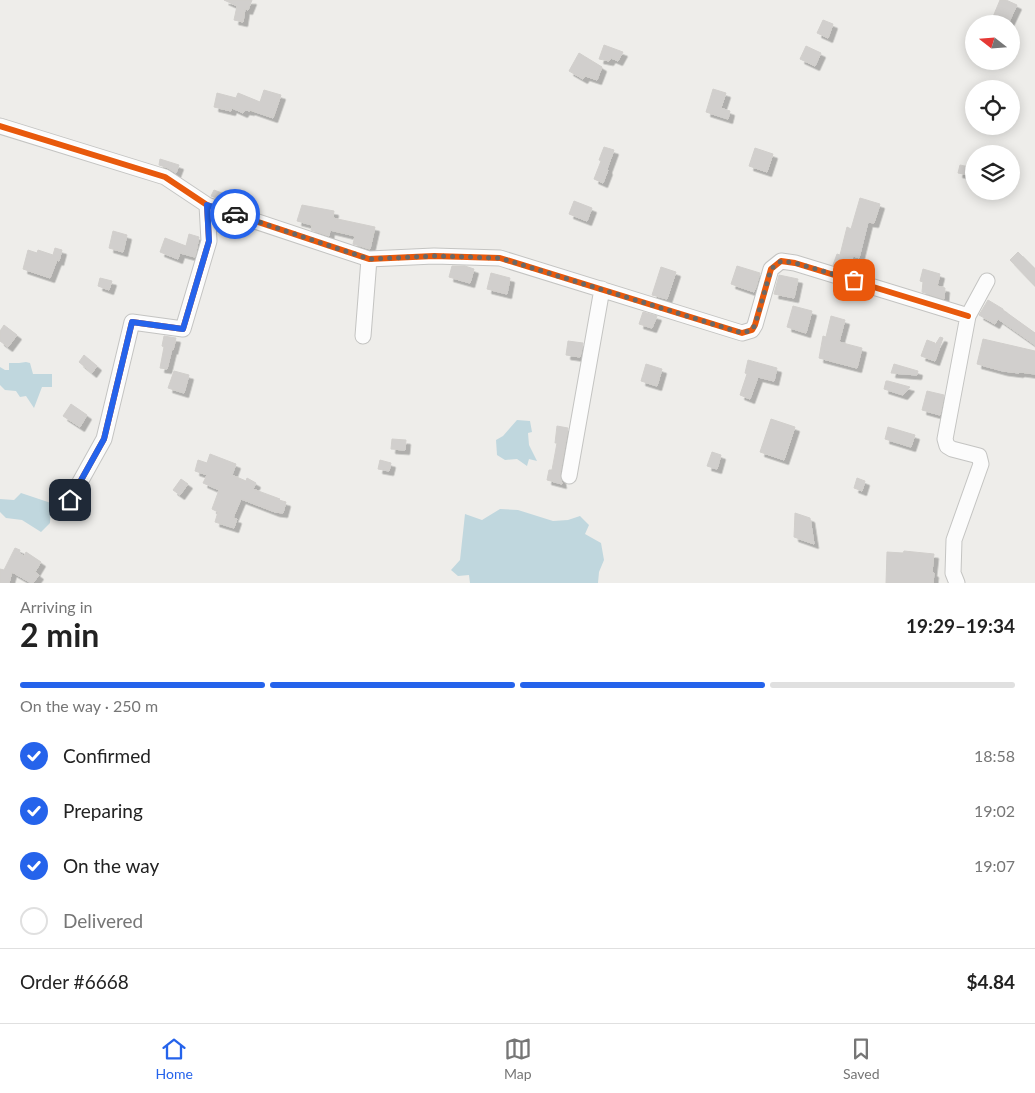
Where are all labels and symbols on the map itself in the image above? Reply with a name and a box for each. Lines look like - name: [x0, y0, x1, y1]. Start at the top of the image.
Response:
- north arrow: [965, 15, 1020, 70]
- courier: [210, 189, 260, 239]
- pin: [833, 259, 875, 301]
- pin: [49, 479, 91, 521]

